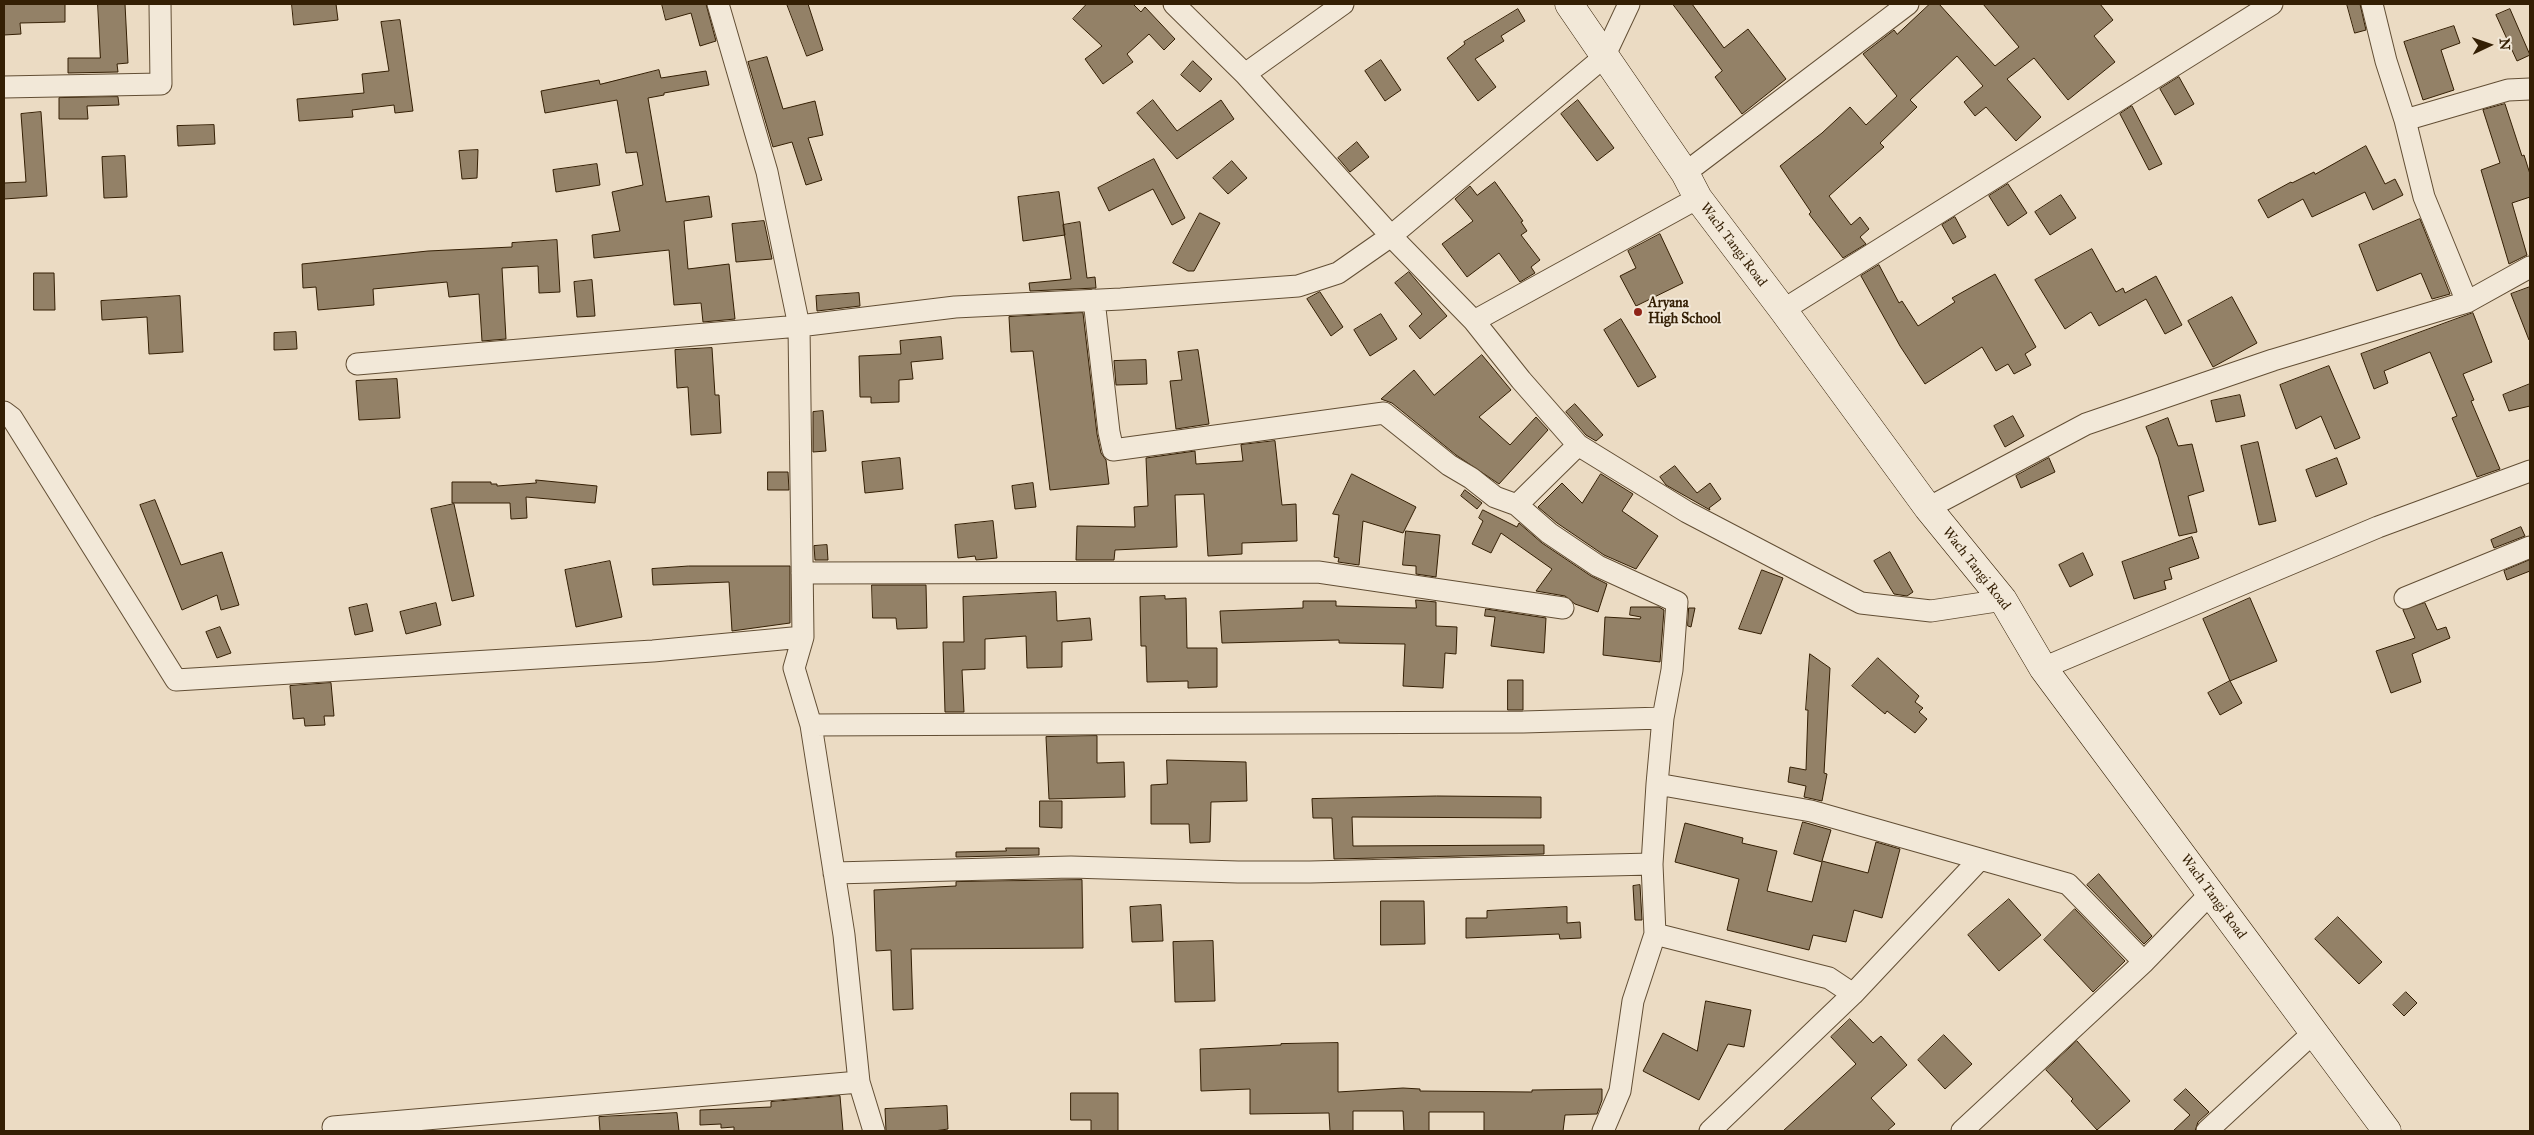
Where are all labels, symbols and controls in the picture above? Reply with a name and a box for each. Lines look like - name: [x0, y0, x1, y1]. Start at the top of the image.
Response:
- north arrow: [2464, 20, 2514, 70]
- text: N: [2496, 38, 2513, 51]
- street label: Wach Tangi Road: [1696, 200, 1770, 290]
- place label: Aryana High School: [1648, 296, 1721, 328]
- marker: Aryana High School: [1632, 306, 1644, 318]
- street label: Wach Tangi Road: [1938, 524, 2014, 614]
- street label: Wach Tangi Road: [2177, 851, 2249, 943]

